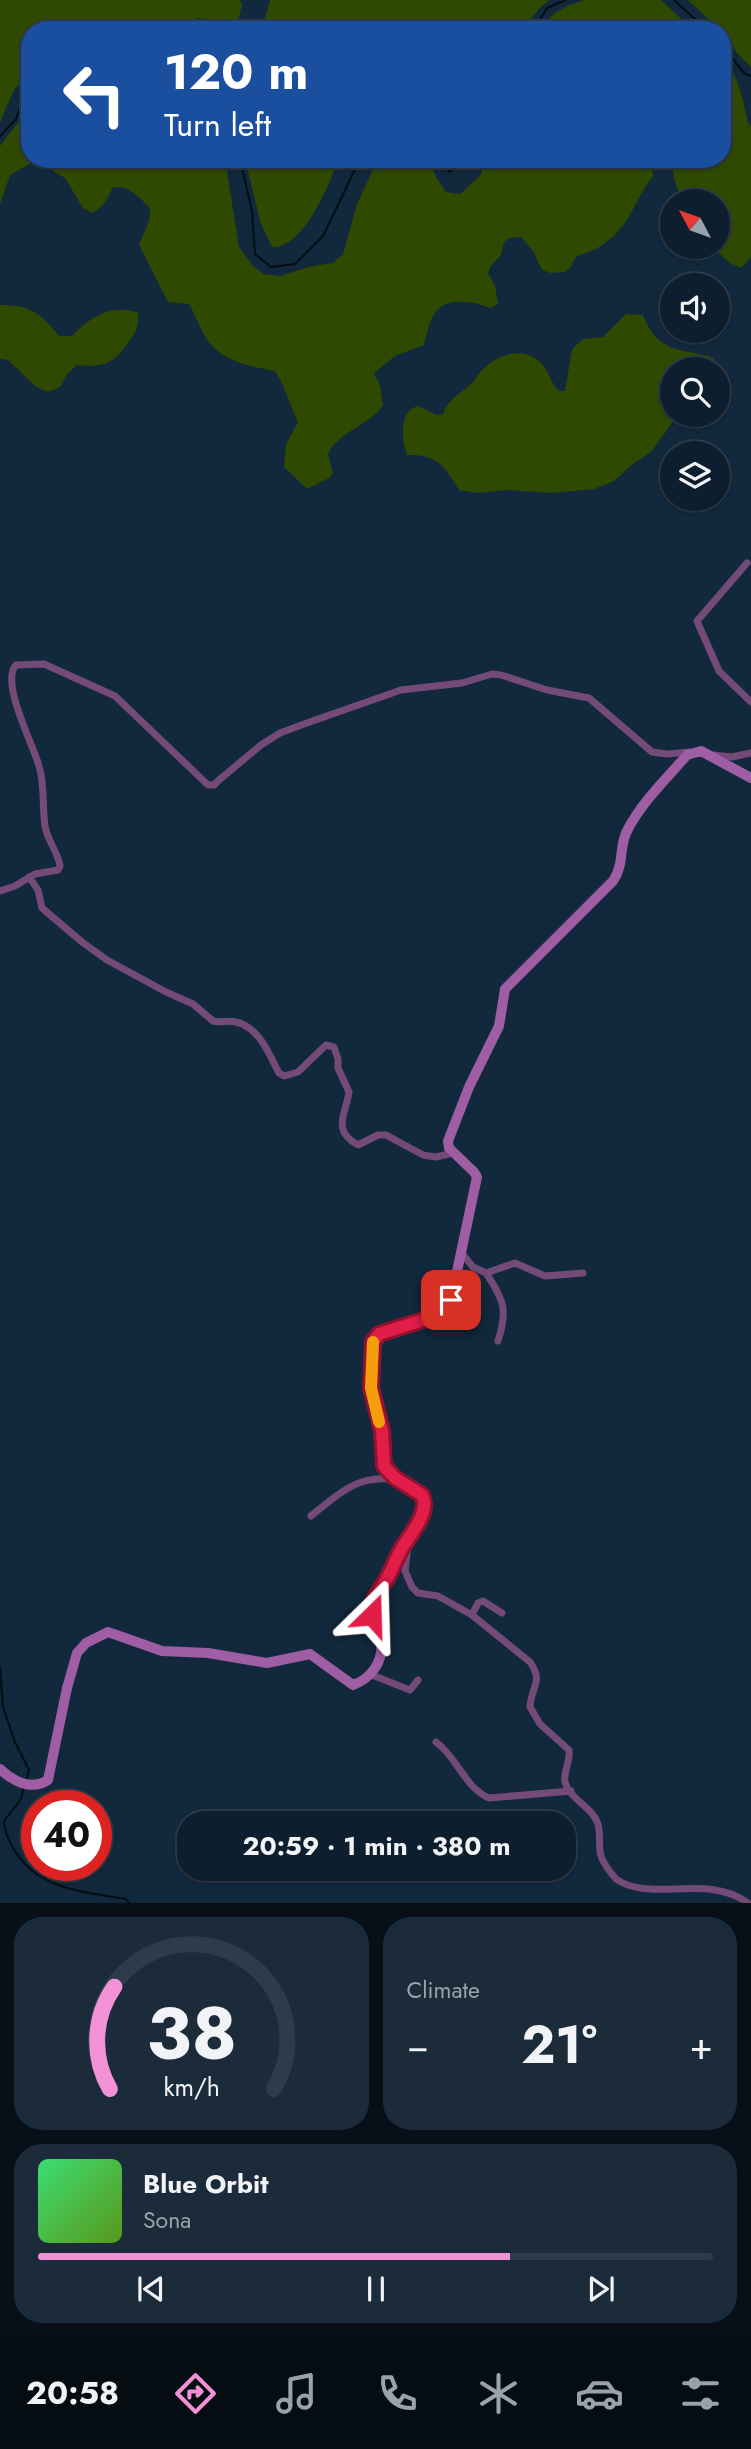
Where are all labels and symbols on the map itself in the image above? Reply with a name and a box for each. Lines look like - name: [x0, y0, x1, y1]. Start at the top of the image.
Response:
- north arrow: [660, 189, 730, 259]
- pin: [421, 1270, 481, 1330]
- position arrow: [335, 1578, 409, 1652]
- speed limit sign: 40: [21, 1790, 112, 1881]

